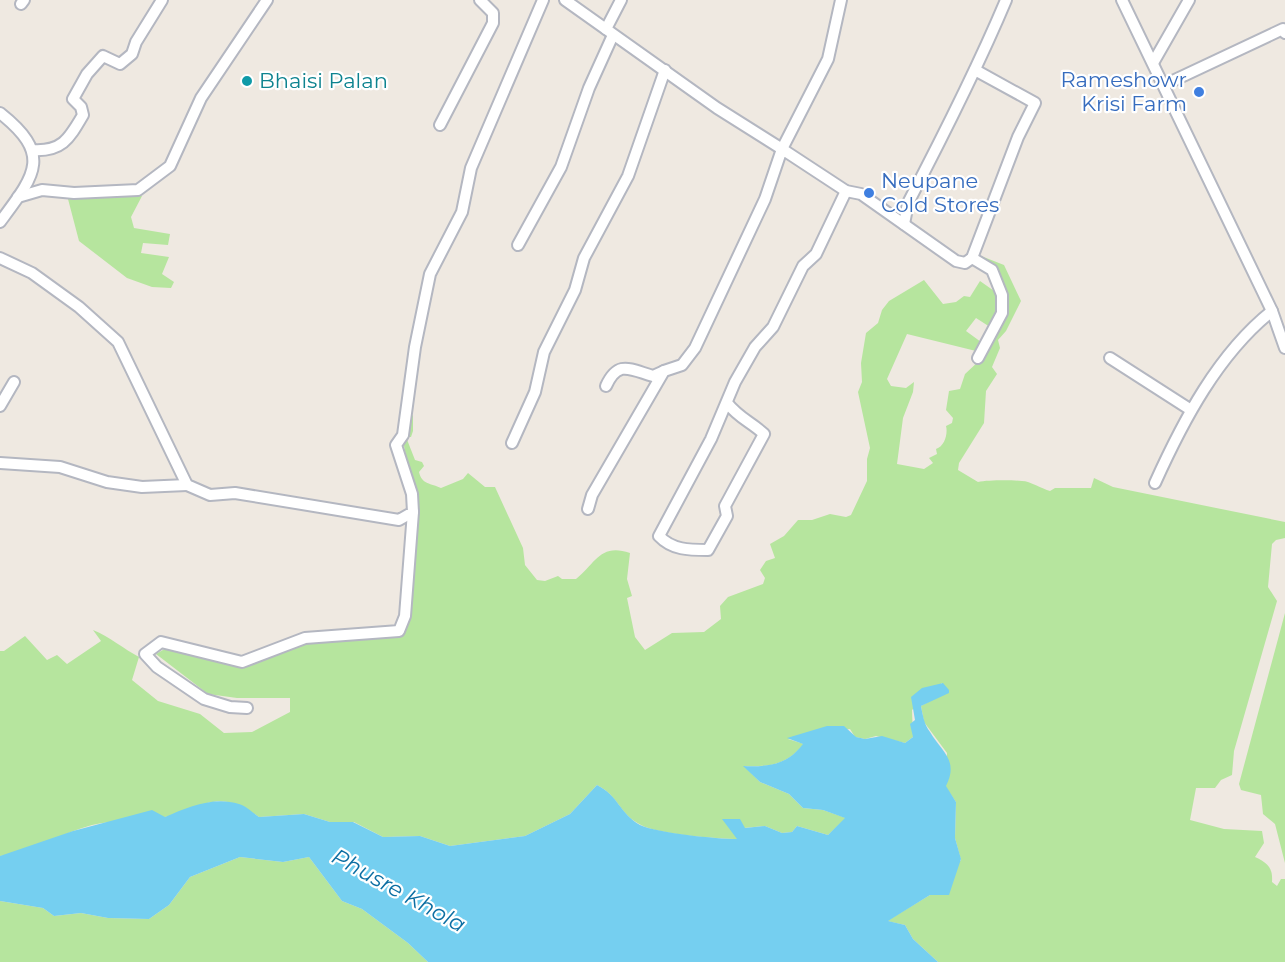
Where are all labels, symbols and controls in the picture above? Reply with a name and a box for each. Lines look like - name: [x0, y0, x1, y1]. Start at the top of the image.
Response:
- place label: Rameshowr Krisi Farm: [1060, 67, 1187, 116]
- place label: Bhaisi Palan: [259, 68, 388, 93]
- marker: Bhaisi Palan: [240, 74, 254, 88]
- marker: Rameshowr Krisi Farm: [1192, 85, 1206, 99]
- place label: Neupane Cold Stores: [881, 168, 999, 217]
- marker: Neupane Cold Stores: [862, 186, 876, 200]
- water label: Phusre Khola: [327, 843, 470, 938]

